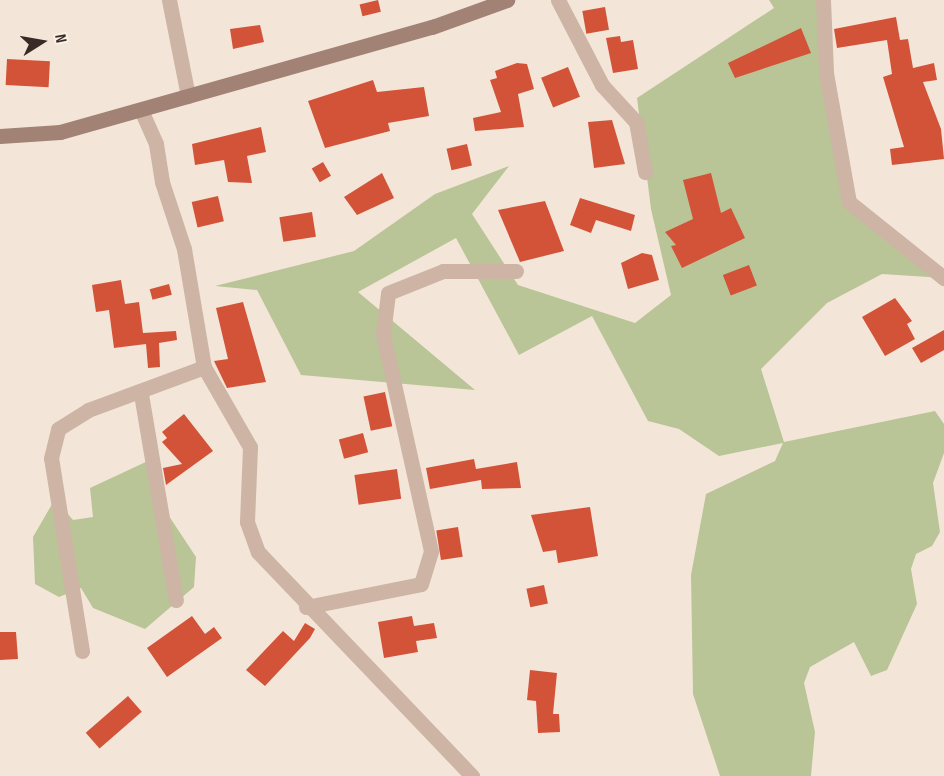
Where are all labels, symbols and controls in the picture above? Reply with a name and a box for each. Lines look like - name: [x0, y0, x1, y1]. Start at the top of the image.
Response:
- north arrow: [12, 12, 72, 72]
- text: N: [50, 32, 70, 44]

